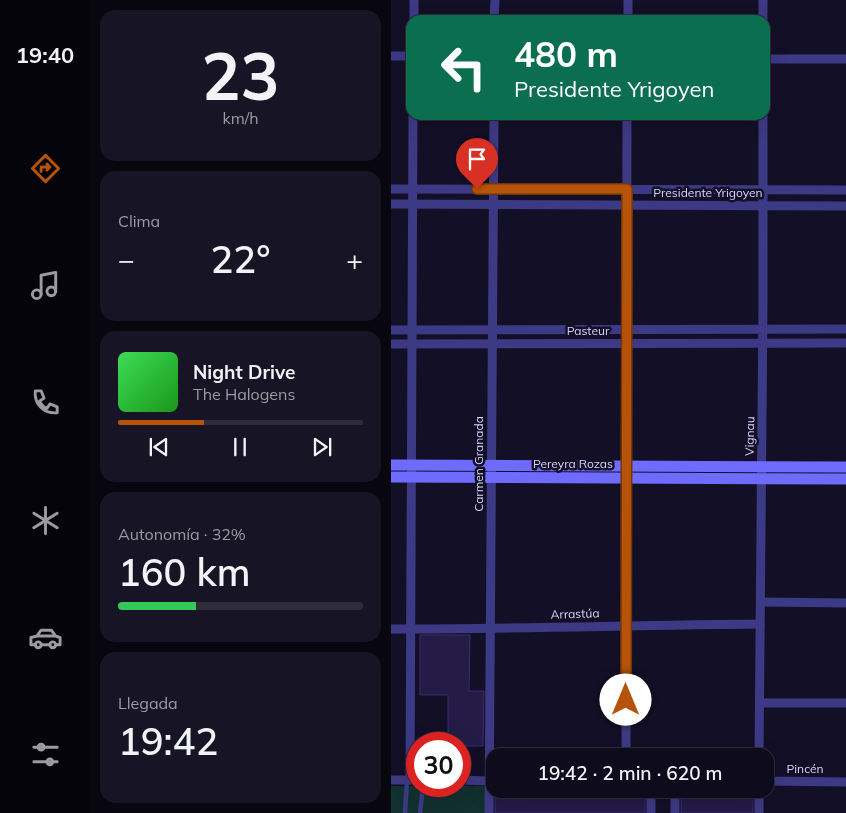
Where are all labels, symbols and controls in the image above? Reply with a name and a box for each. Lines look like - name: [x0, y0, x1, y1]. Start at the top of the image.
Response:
- text: 480 m: [514, 32, 618, 76]
- text: 23: [201, 35, 280, 116]
- icon: left: [431, 35, 496, 100]
- text: 19:40: [16, 41, 74, 69]
- text: Presidente Yrigoyen: [514, 75, 714, 103]
- text: km/h: [222, 108, 259, 128]
- pin: [456, 138, 498, 189]
- icon: arrive: [463, 145, 491, 173]
- icon: directions: [28, 151, 63, 186]
- street label: Presidente Yrigoyen: [653, 185, 763, 200]
- text: Clima: [118, 211, 160, 231]
- text: 22°: [211, 235, 270, 283]
- text: −: [118, 242, 135, 277]
- text: +: [346, 242, 363, 277]
- icon: music: [28, 268, 63, 303]
- street label: Pasteur: [567, 323, 610, 338]
- text: Night Drive: [193, 360, 295, 384]
- text: The Halogens: [193, 384, 295, 404]
- icon: phone: [28, 385, 63, 420]
- street label: Carmen Granada: [471, 416, 486, 512]
- street label: Vignau: [742, 416, 757, 456]
- icon: previous: [145, 433, 173, 461]
- icon: pause: [226, 433, 254, 461]
- icon: next: [308, 433, 336, 461]
- street label: Pereyra Rozas: [533, 456, 613, 471]
- icon: climate: [28, 503, 63, 538]
- text: Autonomía · 32%: [118, 524, 246, 544]
- text: 160 km: [118, 548, 251, 596]
- street label: Arrastúa: [550, 605, 600, 622]
- icon: car: [28, 620, 63, 655]
- position arrow: [599, 673, 651, 725]
- text: Llegada: [118, 693, 178, 713]
- text: 19:42: [118, 717, 218, 765]
- speed limit sign: 30: [406, 732, 471, 797]
- icon: filters: [28, 737, 63, 772]
- text: 19:42 · 2 min · 620 m: [537, 761, 723, 785]
- street label: Pincén: [786, 761, 824, 776]

